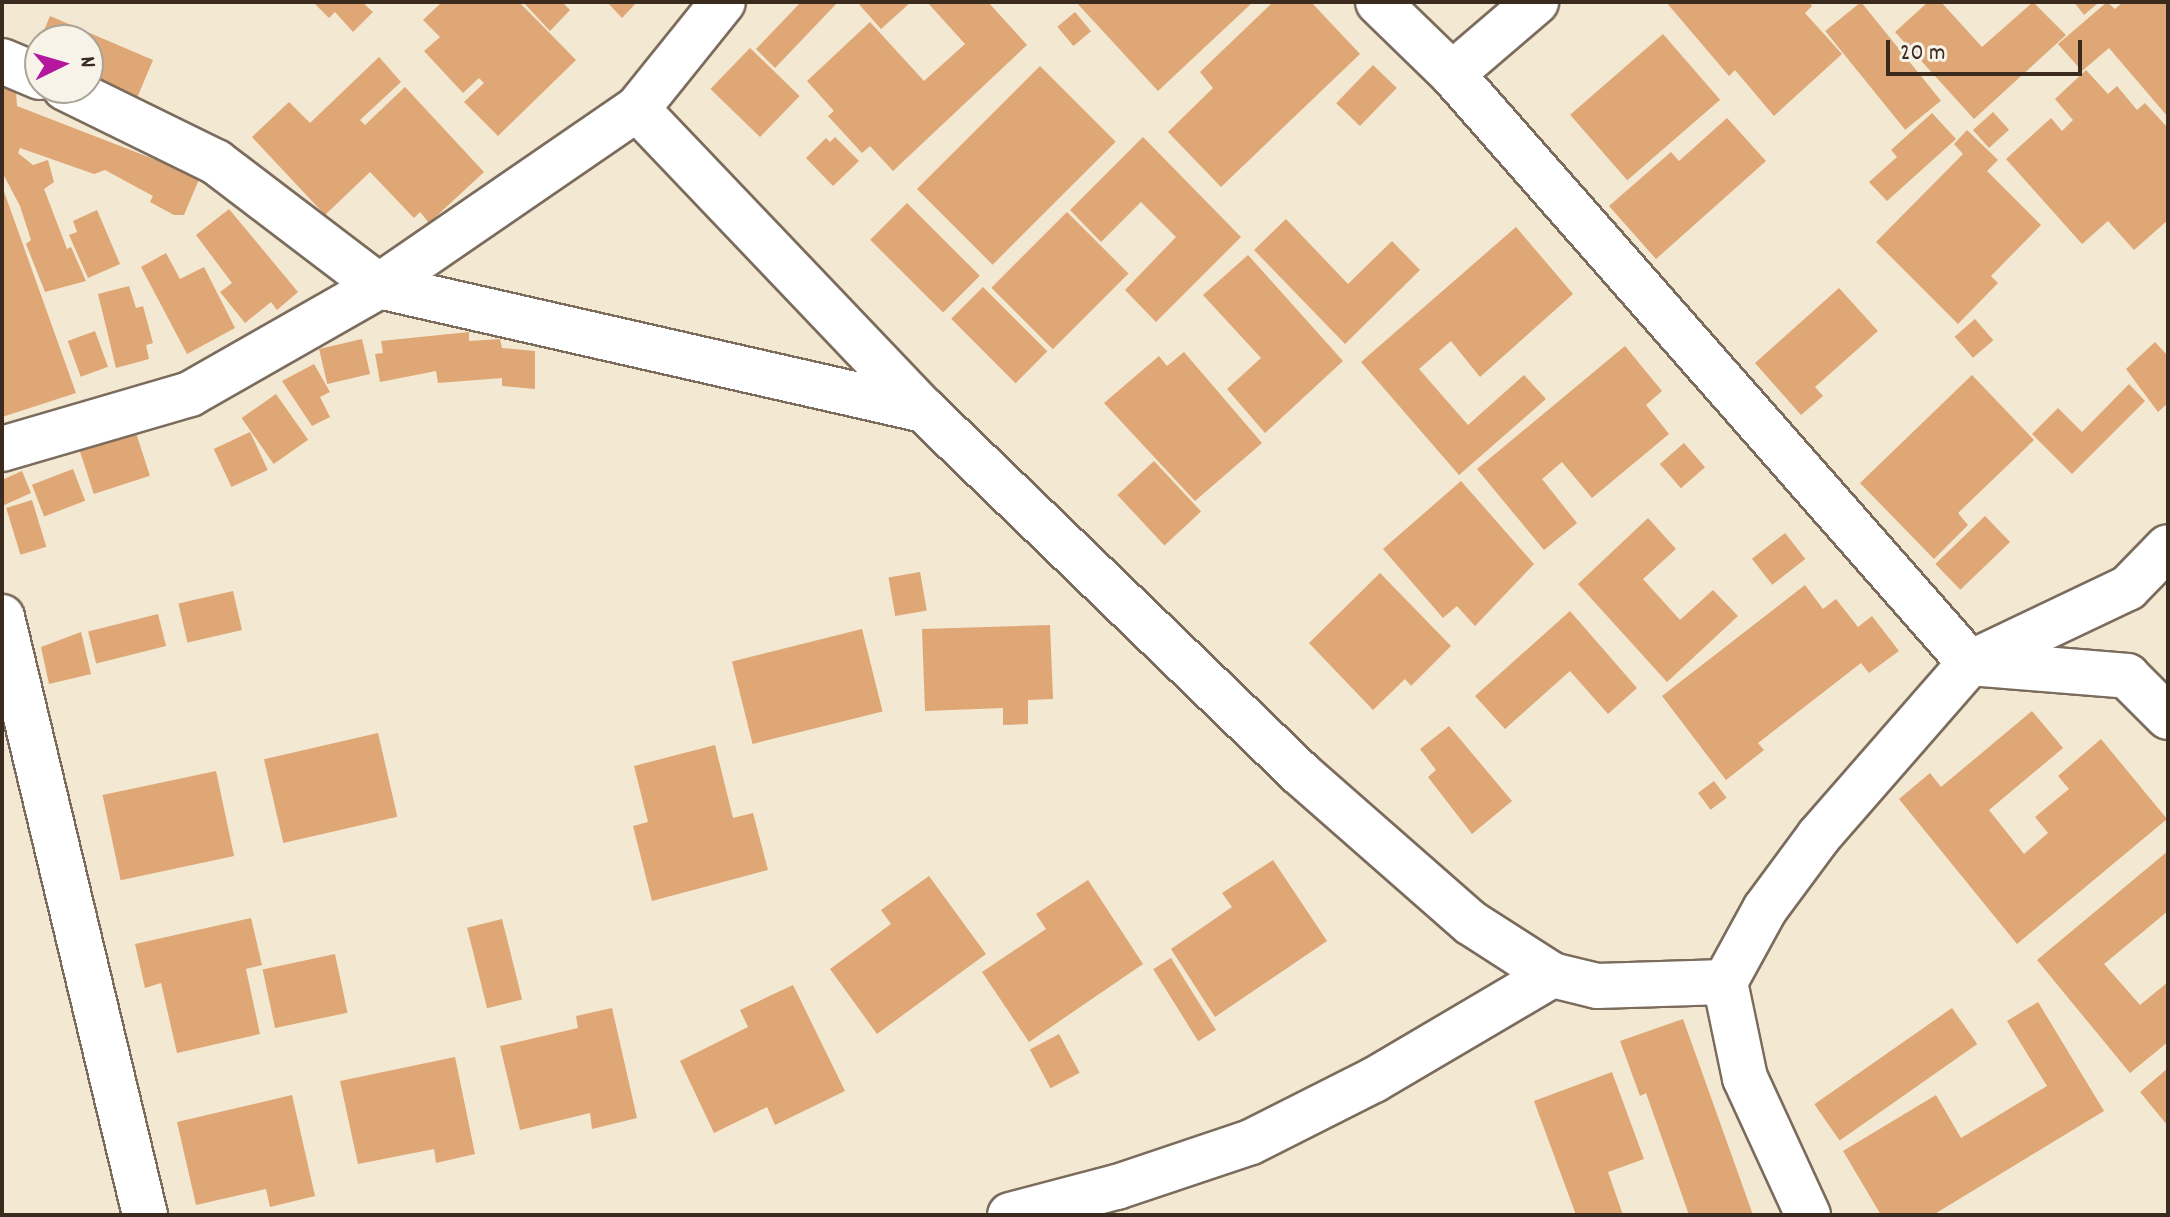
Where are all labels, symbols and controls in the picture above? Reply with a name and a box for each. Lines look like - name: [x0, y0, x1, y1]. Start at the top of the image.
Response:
- north arrow: [24, 24, 104, 104]
- scale bar: [1890, 24, 2086, 74]
- text: 20 m: [1900, 37, 1946, 71]
- text: N: [70, 55, 102, 69]

